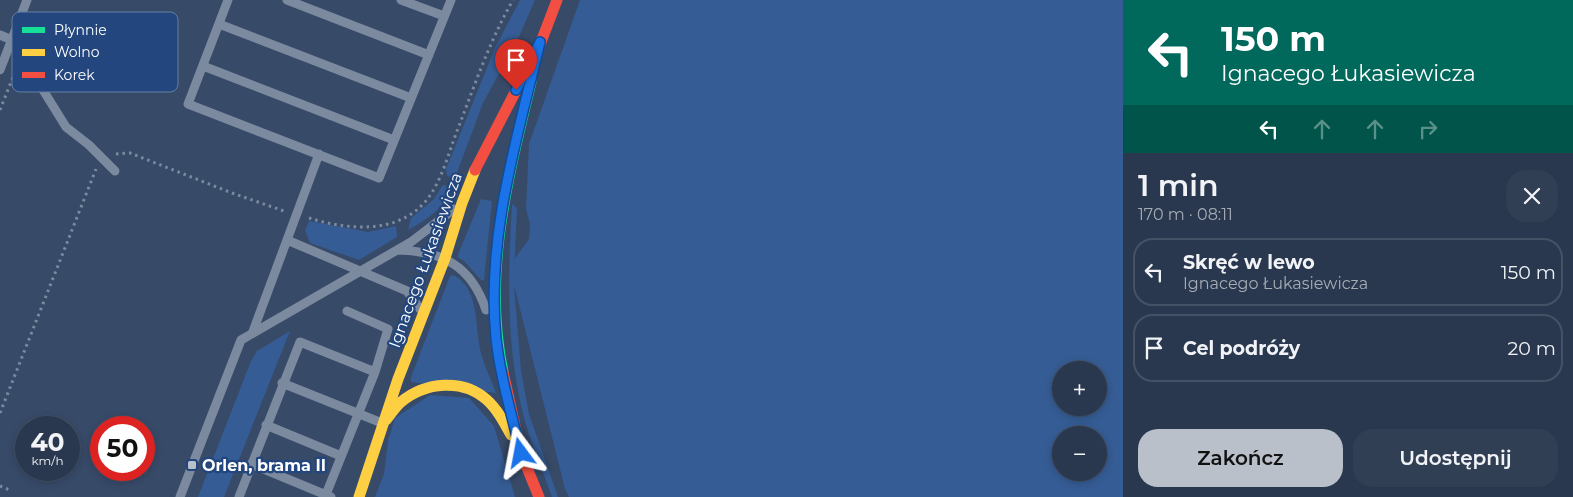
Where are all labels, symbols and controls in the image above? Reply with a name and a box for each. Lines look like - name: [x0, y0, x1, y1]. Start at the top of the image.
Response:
- legend: [12, 12, 178, 92]
- text: 150 m: [1221, 17, 1326, 60]
- icon: left: [1138, 20, 1203, 85]
- text: Płynnie: [54, 21, 107, 39]
- pin: [495, 39, 537, 90]
- text: Wolno: [54, 43, 100, 61]
- icon: arrive: [502, 46, 530, 74]
- text: Ignacego Łukasiewicza: [1221, 60, 1476, 87]
- text: Korek: [54, 66, 95, 84]
- icon: left: [1255, 115, 1283, 143]
- icon: ahead: [1308, 115, 1336, 143]
- icon: ahead: [1361, 115, 1389, 143]
- icon: right: [1414, 115, 1442, 143]
- text: 1 min: [1138, 167, 1219, 204]
- street label: Ignacego Łukasiewicza: [385, 170, 466, 350]
- button: close: [1506, 170, 1558, 222]
- text: 170 m · 08:11: [1138, 205, 1233, 224]
- text: Skręć w lewo: [1183, 251, 1315, 274]
- icon: left: [1140, 258, 1168, 286]
- text: 150 m: [1501, 261, 1556, 284]
- text: Ignacego Łukasiewicza: [1183, 274, 1368, 293]
- icon: arrive: [1140, 334, 1168, 362]
- text: Cel podróży: [1183, 337, 1300, 360]
- text: 20 m: [1508, 337, 1556, 360]
- map controls: [1052, 361, 1107, 481]
- button: +: [1052, 361, 1107, 416]
- speed limit sign: 50: [90, 416, 155, 481]
- position arrow: [494, 426, 546, 478]
- button: −: [1052, 426, 1107, 481]
- text: 40: [30, 427, 65, 457]
- button: Zakończ: [1138, 429, 1343, 487]
- button: Udostępnij: [1353, 429, 1558, 487]
- text: km/h: [31, 453, 64, 468]
- place label: Orlen, brama II: [202, 456, 326, 475]
- marker: Orlen, brama II: [186, 459, 198, 471]

